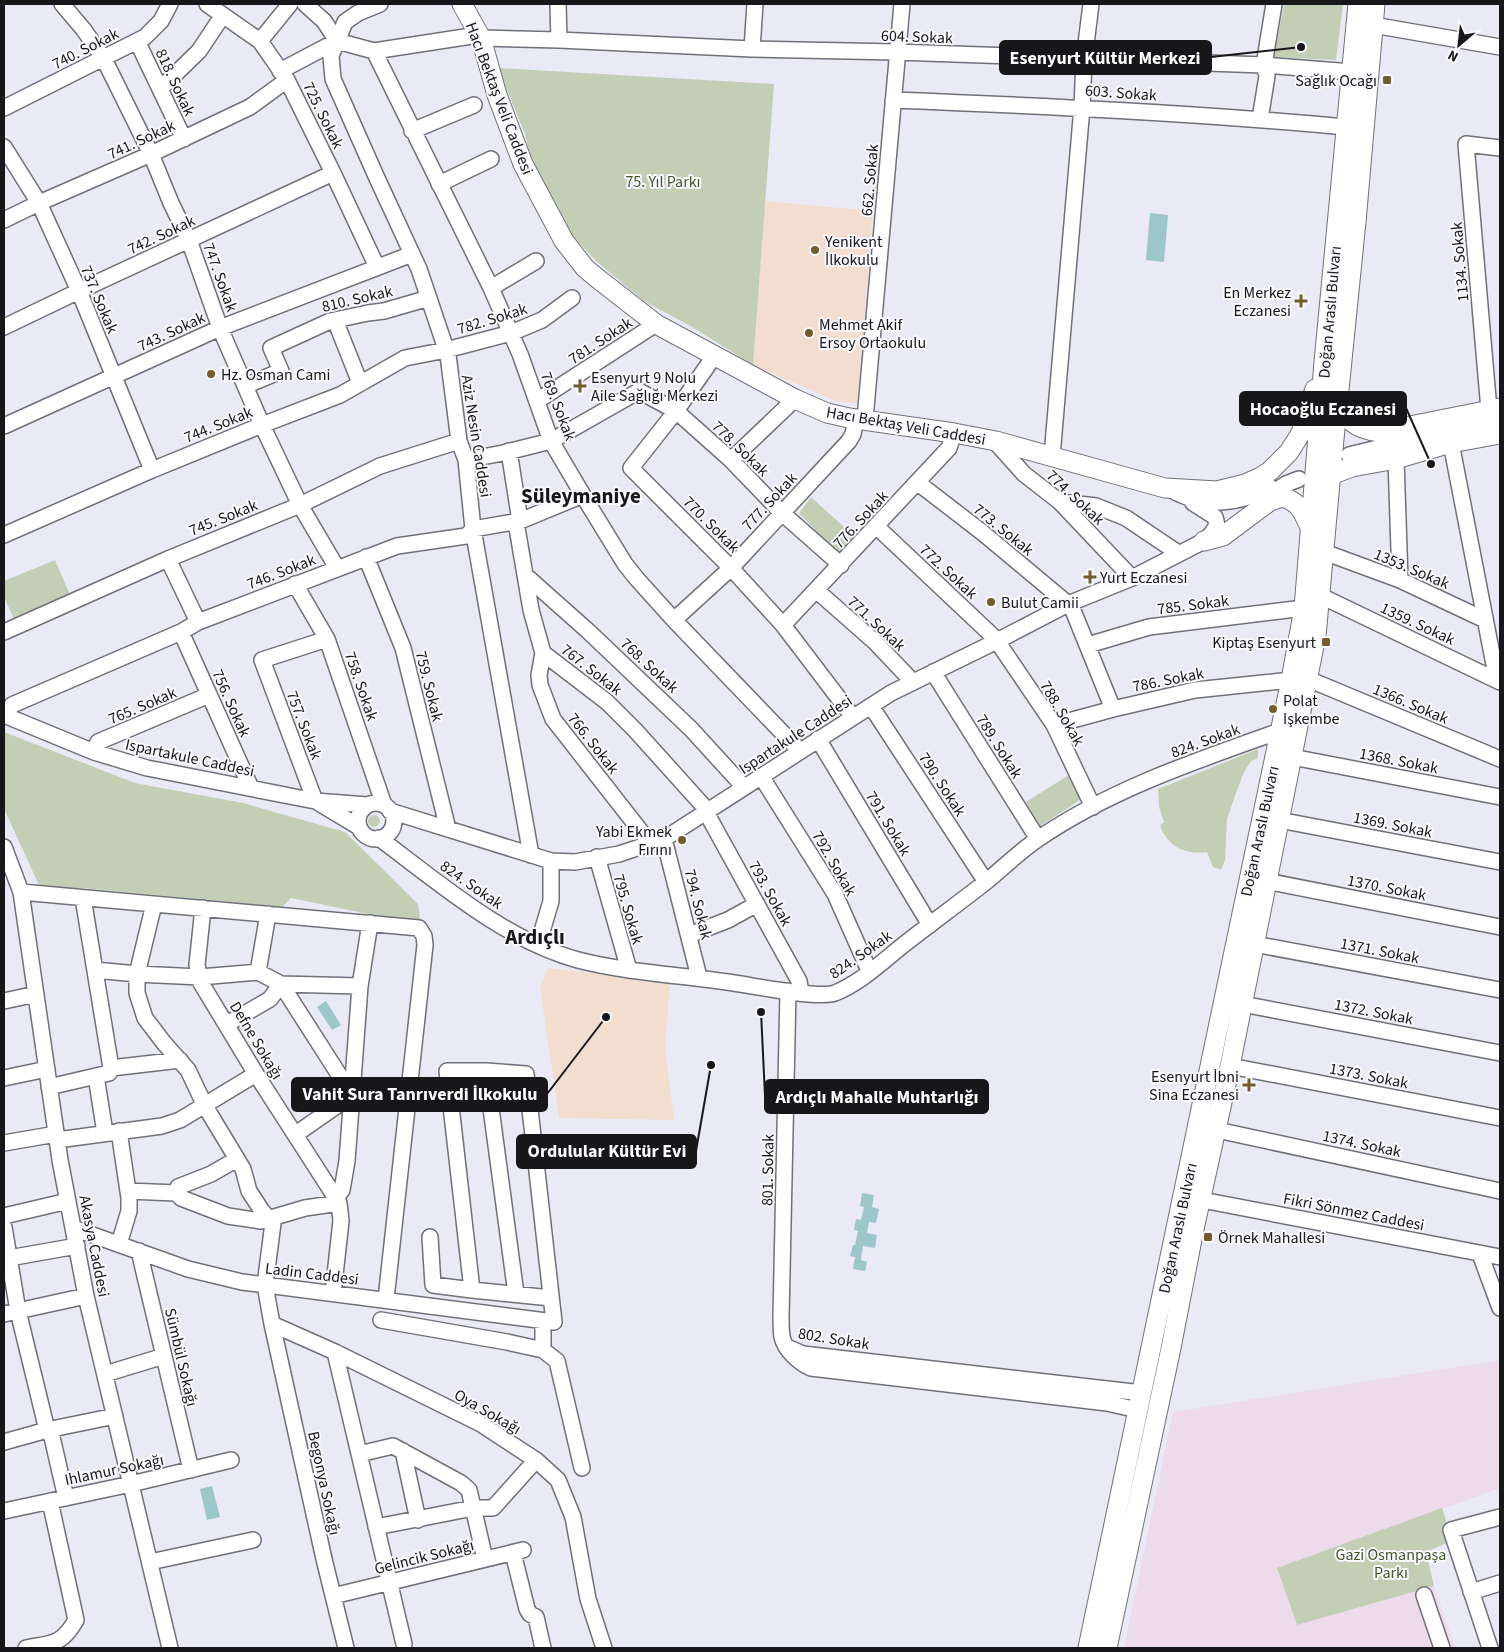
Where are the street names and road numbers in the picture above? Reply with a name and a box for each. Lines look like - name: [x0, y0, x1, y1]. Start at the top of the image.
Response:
- street label: Hacı Bektaş Veli Caddesi: [460, 19, 538, 178]
- street label: 740. Sokak: [48, 23, 123, 75]
- street label: 604. Sokak: [881, 25, 953, 49]
- street label: 818. Sokak: [150, 45, 200, 120]
- street label: 725. Sokak: [297, 78, 349, 153]
- street label: 603. Sokak: [1084, 80, 1158, 106]
- street label: 741. Sokak: [104, 115, 179, 165]
- street label: 662. Sokak: [856, 143, 884, 217]
- street label: 742. Sokak: [124, 210, 199, 260]
- street label: 1134. Sokak: [1446, 221, 1474, 303]
- street label: 747. Sokak: [197, 240, 243, 315]
- street label: Doğan Araslı Bulvarı: [1313, 245, 1347, 379]
- street label: 737. Sokak: [75, 262, 123, 337]
- street label: 810. Sokak: [320, 280, 395, 318]
- street label: 782. Sokak: [455, 298, 530, 340]
- street label: 743. Sokak: [134, 307, 209, 357]
- street label: 781. Sokak: [564, 312, 637, 370]
- street label: 769. Sokak: [535, 369, 581, 444]
- street label: Aziz Nesin Caddesi: [455, 373, 497, 499]
- street label: 744. Sokak: [181, 401, 256, 449]
- street label: Hacı Bektaş Veli Caddesi: [824, 401, 987, 451]
- street label: 778. Sokak: [707, 416, 774, 482]
- street label: 774. Sokak: [1041, 465, 1109, 530]
- street label: 777. Sokak: [737, 468, 802, 536]
- street label: 776. Sokak: [828, 486, 893, 554]
- street label: 770. Sokak: [678, 491, 745, 558]
- street label: 745. Sokak: [186, 494, 261, 542]
- street label: 773. Sokak: [968, 499, 1038, 561]
- street label: 772. Sokak: [914, 539, 982, 604]
- street label: 1353. Sokak: [1371, 543, 1453, 595]
- street label: 746. Sokak: [244, 549, 319, 595]
- street label: 785. Sokak: [1156, 590, 1230, 620]
- street label: 771. Sokak: [842, 591, 910, 656]
- street label: 1359. Sokak: [1377, 597, 1459, 651]
- street label: 768. Sokak: [615, 633, 683, 698]
- street label: 767. Sokak: [556, 639, 627, 701]
- street label: 758. Sokak: [339, 649, 383, 724]
- street label: 759. Sokak: [410, 649, 448, 724]
- street label: 786. Sokak: [1131, 662, 1206, 698]
- street label: 756. Sokak: [206, 666, 256, 741]
- street label: 788. Sokak: [1035, 677, 1090, 750]
- street label: 1366. Sokak: [1370, 678, 1452, 730]
- street label: 765. Sokak: [105, 682, 180, 730]
- street label: 757. Sokak: [281, 688, 327, 763]
- street label: Ispartakule Caddesi: [734, 690, 857, 780]
- street label: 766. Sokak: [562, 708, 624, 779]
- street label: 789. Sokak: [971, 710, 1028, 783]
- street label: 824. Sokak: [1168, 718, 1243, 764]
- street label: Ispartakule Caddesi: [123, 734, 256, 782]
- street label: 1368. Sokak: [1357, 743, 1440, 779]
- street label: 790. Sokak: [913, 748, 971, 821]
- street label: Doğan Araslı Bulvarı: [1235, 764, 1285, 899]
- street label: 791. Sokak: [860, 787, 916, 860]
- street label: 1369. Sokak: [1351, 807, 1434, 843]
- street label: 792. Sokak: [807, 827, 862, 900]
- street label: 824. Sokak: [436, 855, 507, 915]
- street label: 793. Sokak: [743, 857, 797, 930]
- street label: 794. Sokak: [679, 867, 717, 942]
- street label: 1370. Sokak: [1345, 870, 1428, 906]
- street label: 795. Sokak: [608, 872, 649, 947]
- street label: 824. Sokak: [825, 925, 896, 984]
- street label: 1371. Sokak: [1338, 933, 1421, 969]
- street label: 1372. Sokak: [1332, 994, 1415, 1030]
- street label: Defne Sokağı: [224, 997, 288, 1084]
- street label: 1373. Sokak: [1327, 1058, 1410, 1094]
- street label: 1374. Sokak: [1320, 1125, 1403, 1163]
- street label: 801. Sokak: [756, 1134, 780, 1206]
- street label: Doğan Araslı Bulvarı: [1153, 1161, 1203, 1296]
- street label: Fikri Sönmez Caddesi: [1281, 1188, 1426, 1236]
- street label: Akasya Caddesi: [73, 1193, 115, 1299]
- street label: Ladin Caddesi: [264, 1257, 360, 1291]
- street label: Sümbül Sokağı: [159, 1306, 203, 1409]
- street label: 802. Sokak: [797, 1322, 871, 1355]
- street label: Oya Sokağı: [450, 1384, 525, 1440]
- street label: Begonya Sokağı: [302, 1429, 346, 1537]
- street label: Ihlamur Sokağı: [63, 1449, 166, 1491]
- street label: Gelincik Sokağı: [372, 1534, 476, 1580]

